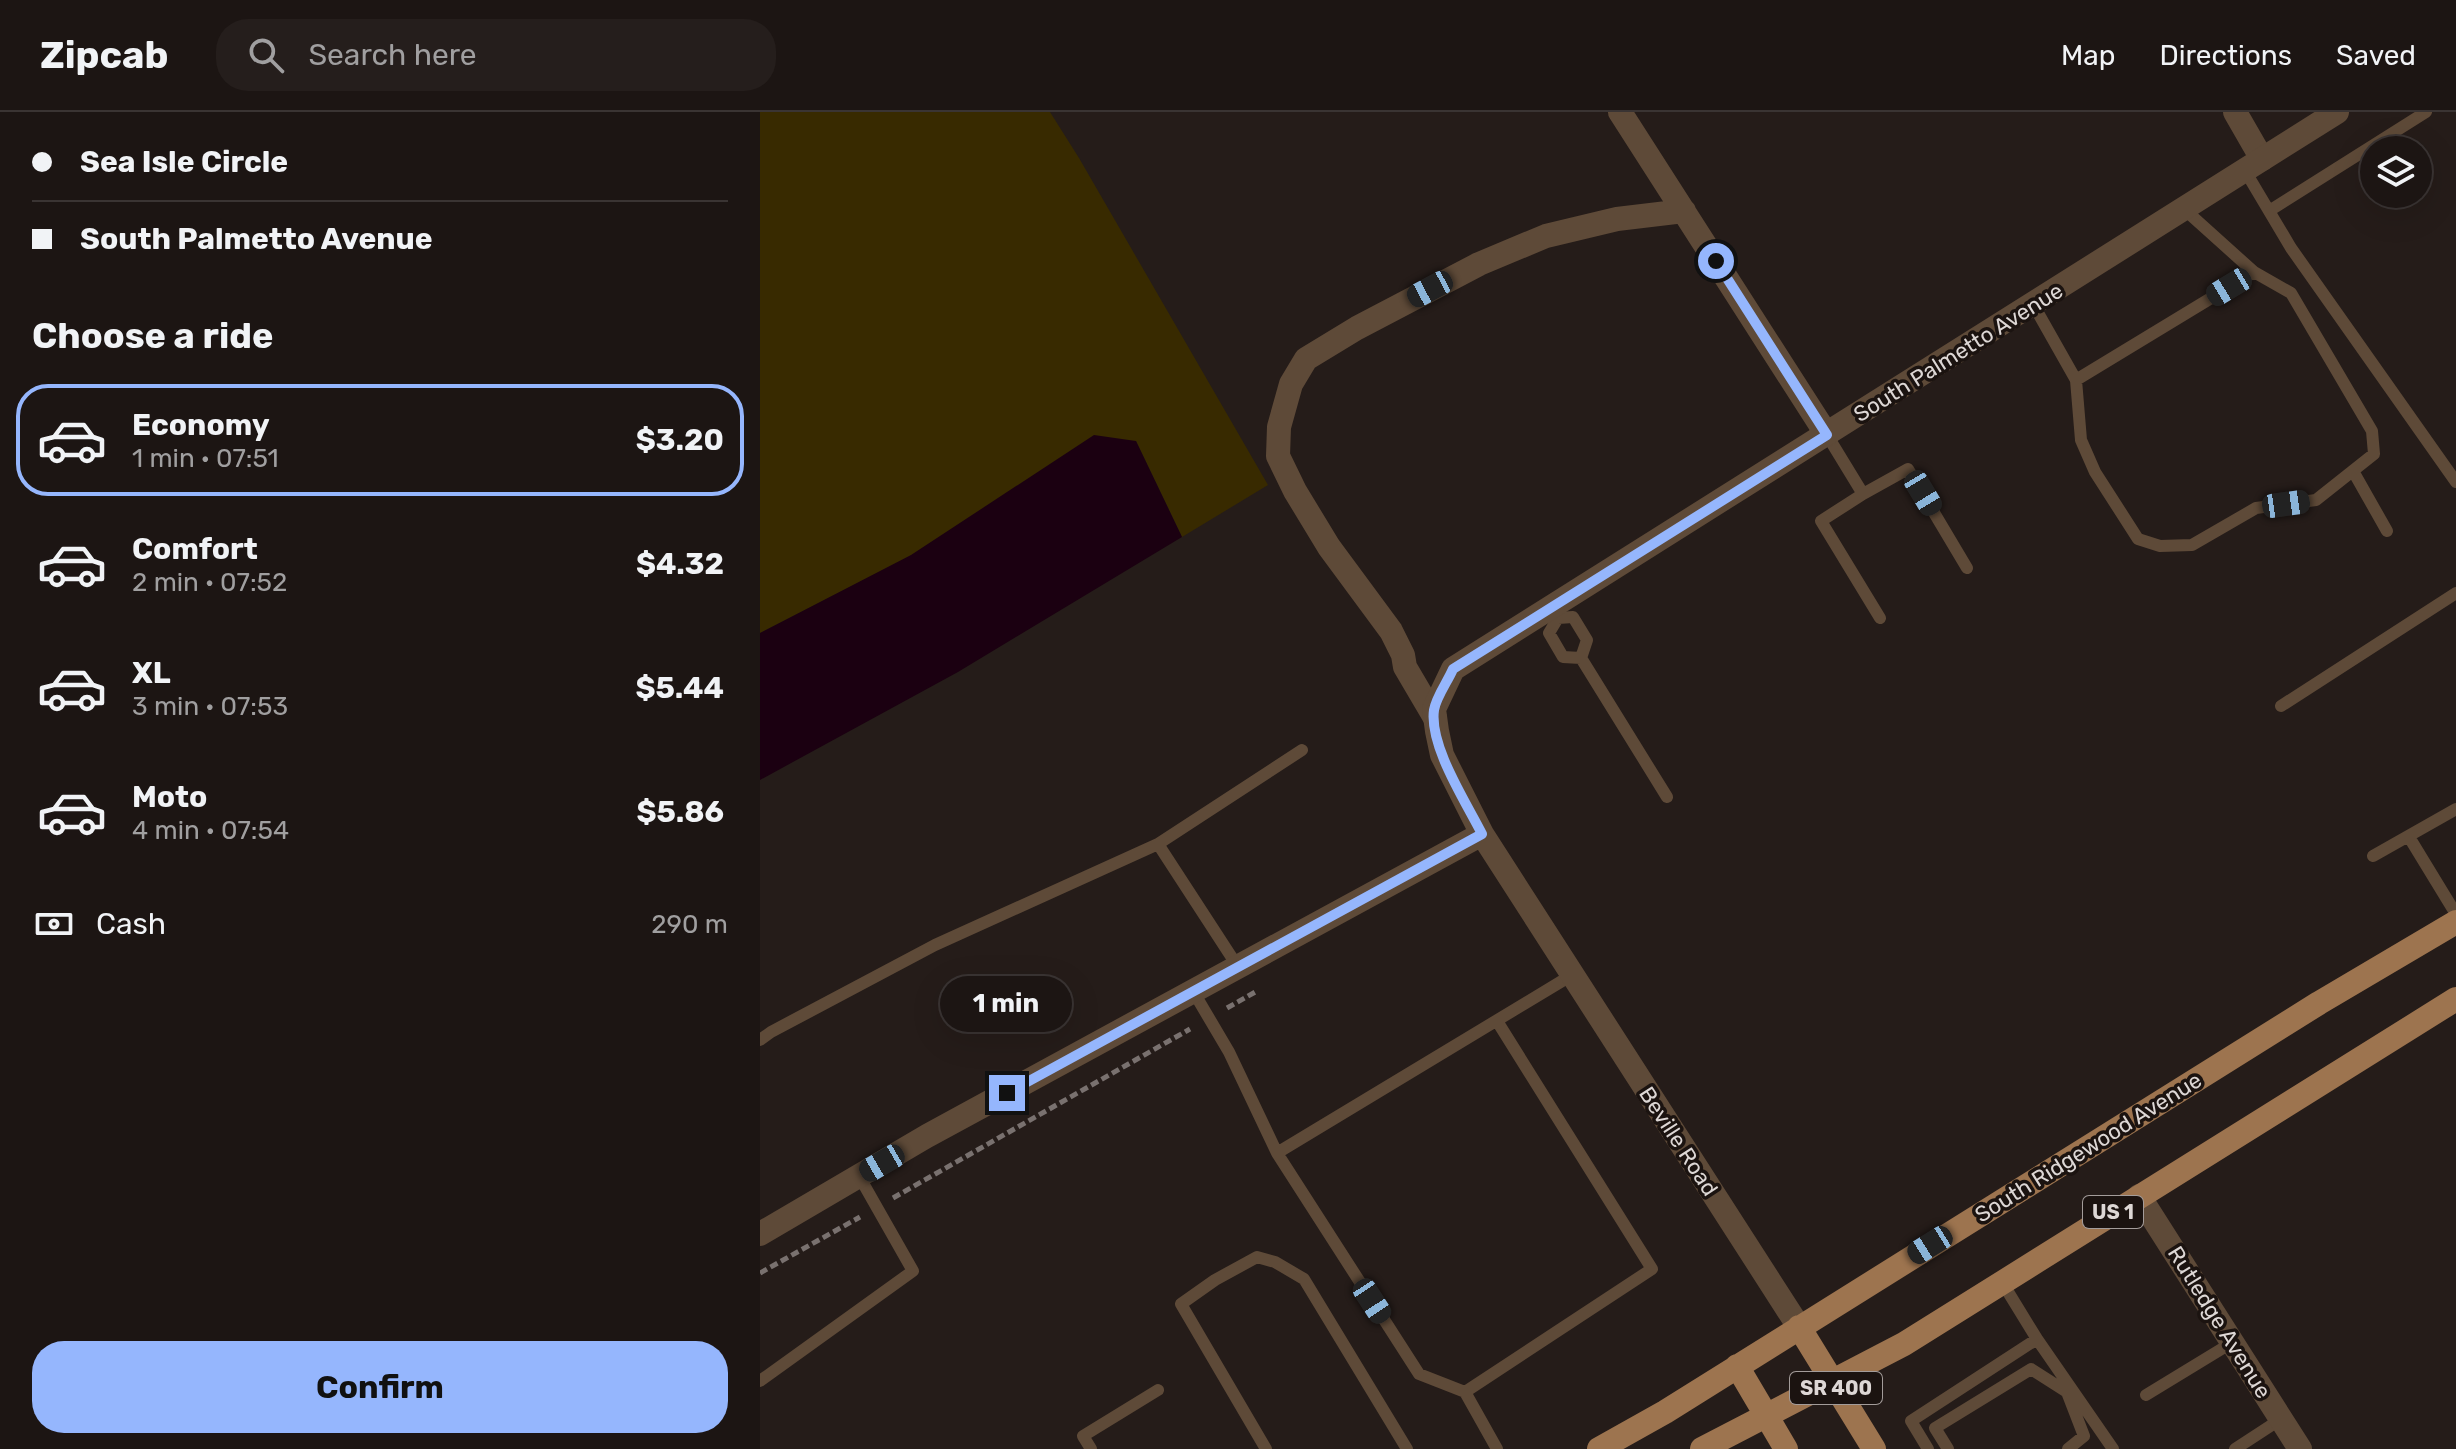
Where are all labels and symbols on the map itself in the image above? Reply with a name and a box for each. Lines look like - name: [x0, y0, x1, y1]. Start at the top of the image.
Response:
- route start: [1698, 243, 1734, 279]
- car: [2202, 264, 2256, 310]
- car: [1403, 267, 1457, 311]
- street label: South Palmetto Avenue: [1849, 277, 2068, 428]
- car: [1900, 466, 1946, 520]
- car: [2261, 489, 2311, 519]
- callout: 1 min: [941, 977, 1073, 1033]
- street label: South Ridgewood Avenue: [1970, 1066, 2207, 1228]
- route end: [989, 1075, 1025, 1111]
- street label: Beville Road: [1633, 1082, 1724, 1201]
- car: [855, 1141, 909, 1185]
- road number: US 1: [2083, 1196, 2143, 1228]
- car: [1903, 1222, 1957, 1268]
- street label: Rutledge Avenue: [2162, 1241, 2277, 1403]
- car: [1349, 1274, 1395, 1328]
- road number: SR 400: [1790, 1372, 1882, 1404]

